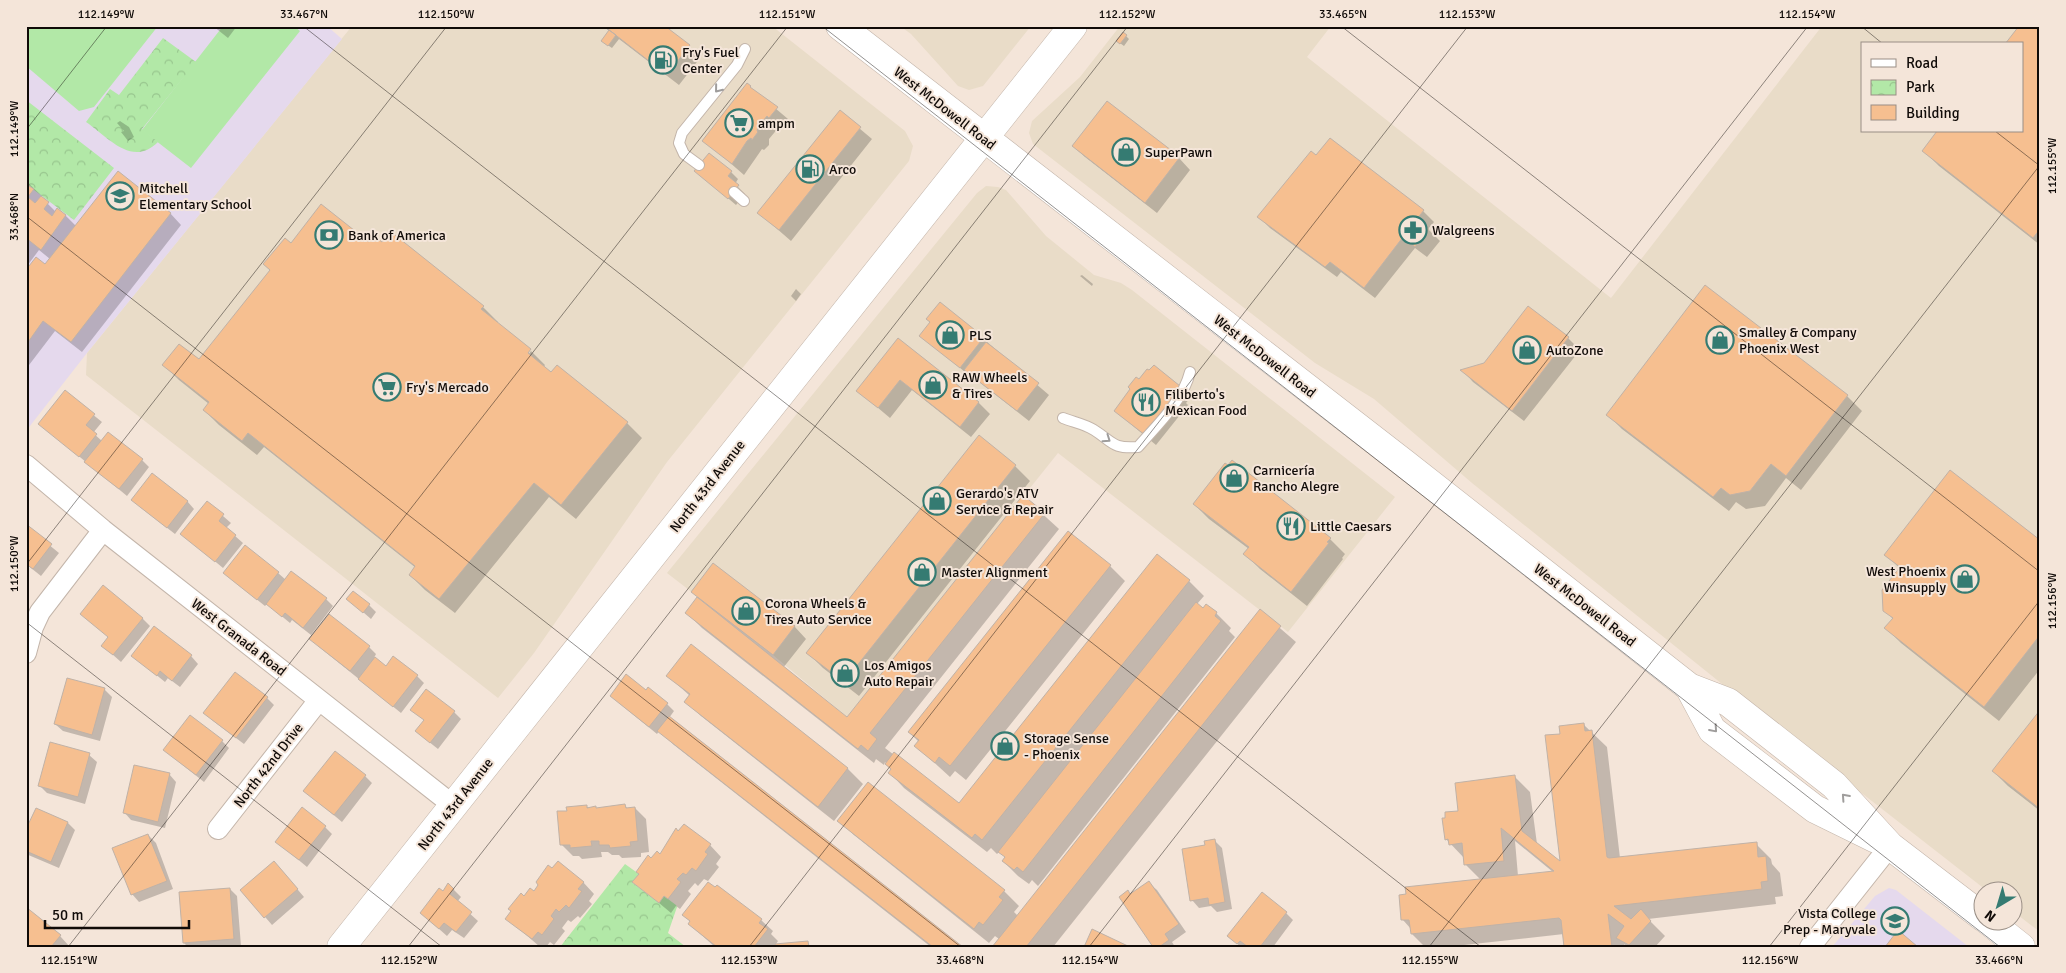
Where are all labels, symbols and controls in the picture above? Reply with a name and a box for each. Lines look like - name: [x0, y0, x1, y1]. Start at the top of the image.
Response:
- text: 112.149°W: [78, 7, 134, 22]
- text: 33.467°N: [280, 7, 328, 22]
- text: 112.150°W: [418, 7, 474, 22]
- text: 112.151°W: [759, 7, 815, 22]
- text: 112.152°W: [1099, 7, 1155, 22]
- text: 33.465°N: [1319, 7, 1367, 22]
- text: 112.153°W: [1439, 7, 1495, 22]
- text: 112.154°W: [1779, 7, 1835, 22]
- legend: [1861, 42, 2024, 132]
- place label: Fry's Fuel Center: [682, 44, 739, 77]
- fuel station icon: Fry's Fuel Center: [648, 45, 678, 75]
- text: Road: [1906, 54, 1938, 72]
- street label: West McDowell Road: [890, 63, 999, 153]
- text: Park: [1906, 78, 1935, 96]
- one-way arrow: [715, 83, 723, 92]
- text: 112.149°W: [7, 101, 22, 157]
- text: Building: [1906, 104, 1960, 122]
- supermarket icon: ampm: [724, 108, 754, 138]
- place label: ampm: [758, 115, 795, 132]
- shop icon: SuperPawn: [1111, 137, 1141, 167]
- text: 112.155°W: [2045, 138, 2060, 194]
- place label: SuperPawn: [1145, 144, 1212, 161]
- fuel station icon: Arco: [795, 154, 825, 184]
- place label: Arco: [829, 161, 856, 178]
- place label: Mitchell Elementary School: [139, 180, 252, 213]
- school or university icon: Mitchell Elementary School: [105, 181, 135, 211]
- text: 33.468°N: [7, 193, 22, 241]
- pharmacy icon: Walgreens: [1398, 215, 1428, 245]
- bank icon: Bank of America: [314, 220, 344, 250]
- place label: Walgreens: [1432, 222, 1495, 239]
- place label: Bank of America: [348, 227, 446, 244]
- street label: West McDowell Road: [1210, 311, 1319, 401]
- shop icon: PLS: [935, 320, 965, 350]
- place label: Smalley & Company Phoenix West: [1739, 324, 1857, 357]
- shop icon: Smalley & Company Phoenix West: [1705, 325, 1735, 355]
- place label: PLS: [969, 327, 992, 344]
- shop icon: AutoZone: [1512, 335, 1542, 365]
- place label: AutoZone: [1546, 342, 1604, 359]
- place label: RAW Wheels & Tires: [952, 369, 1027, 402]
- shop icon: RAW Wheels & Tires: [918, 370, 948, 400]
- supermarket icon: Fry's Mercado: [372, 372, 402, 402]
- place label: Fry's Mercado: [406, 379, 489, 396]
- place label: Filiberto's Mexican Food: [1165, 386, 1247, 419]
- restaurant icon: Filiberto's Mexican Food: [1131, 387, 1161, 417]
- one-way arrow: [1101, 433, 1110, 442]
- street label: North 43rd Avenue: [666, 437, 749, 536]
- place label: Carnicería Rancho Alegre: [1253, 462, 1339, 495]
- shop icon: Carnicería Rancho Alegre: [1219, 463, 1249, 493]
- place label: Gerardo's ATV Service & Repair: [956, 485, 1054, 518]
- shop icon: Gerardo's ATV Service & Repair: [922, 486, 952, 516]
- restaurant icon: Little Caesars: [1276, 511, 1306, 541]
- place label: Little Caesars: [1310, 518, 1392, 535]
- text: 112.150°W: [7, 536, 22, 592]
- shop icon: Master Alignment: [907, 557, 937, 587]
- street label: West McDowell Road: [1530, 560, 1639, 650]
- place label: West Phoenix Winsupply: [1866, 563, 1947, 596]
- place label: Master Alignment: [941, 564, 1048, 581]
- shop icon: West Phoenix Winsupply: [1950, 564, 1980, 594]
- text: 112.156°W: [2045, 573, 2060, 629]
- street label: West Granada Road: [188, 595, 290, 680]
- place label: Corona Wheels & Tires Auto Service: [765, 595, 872, 628]
- shop icon: Corona Wheels & Tires Auto Service: [731, 596, 761, 626]
- place label: Los Amigos Auto Repair: [864, 657, 935, 690]
- shop icon: Los Amigos Auto Repair: [830, 658, 860, 688]
- street label: North 42nd Drive: [230, 720, 307, 811]
- one-way arrow: [1708, 724, 1717, 733]
- place label: Storage Sense - Phoenix: [1024, 730, 1109, 763]
- shop icon: Storage Sense - Phoenix: [990, 731, 1020, 761]
- street label: North 43rd Avenue: [414, 755, 497, 854]
- one-way arrow: [1842, 794, 1851, 803]
- north arrow: [1974, 880, 2024, 930]
- scale bar: [45, 898, 189, 930]
- place label: Vista College Prep - Maryvale: [1783, 905, 1876, 938]
- text: 50 m: [52, 906, 83, 924]
- school or university icon: Vista College Prep - Maryvale: [1880, 906, 1910, 936]
- text: N: [1981, 906, 1999, 926]
- text: 112.151°W: [41, 953, 97, 968]
- text: 112.152°W: [381, 953, 437, 968]
- text: 112.153°W: [721, 953, 777, 968]
- text: 33.468°N: [936, 953, 984, 968]
- text: 112.154°W: [1062, 953, 1118, 968]
- text: 112.155°W: [1402, 953, 1458, 968]
- text: 112.156°W: [1742, 953, 1798, 968]
- text: 33.466°N: [1975, 953, 2023, 968]

